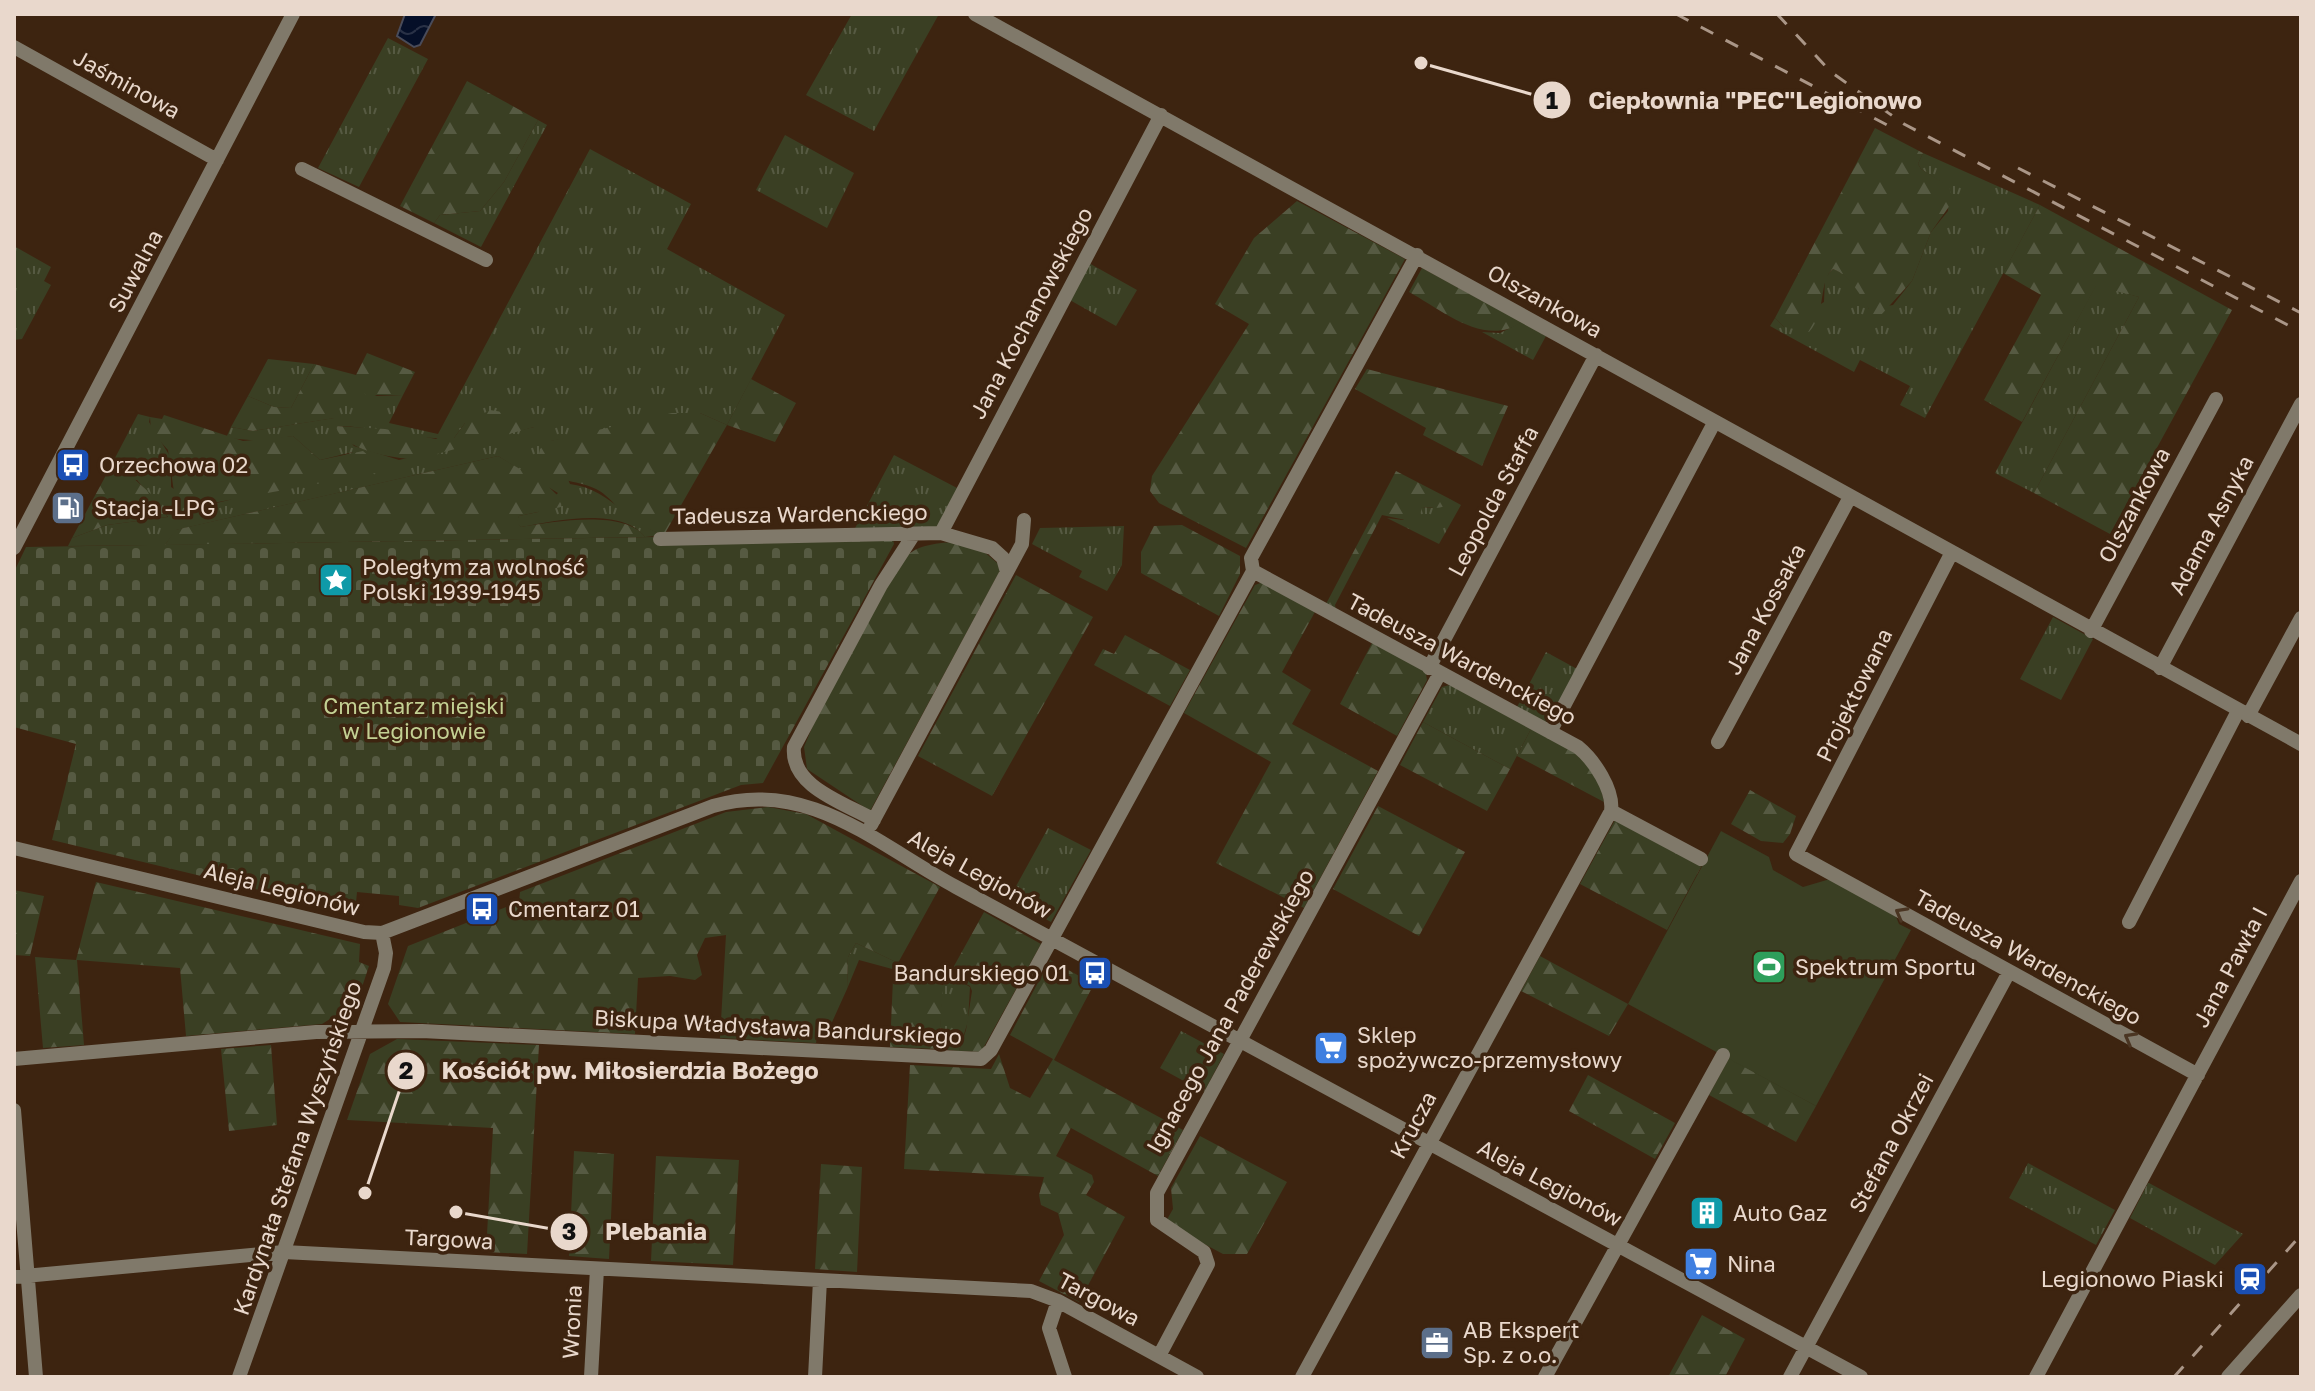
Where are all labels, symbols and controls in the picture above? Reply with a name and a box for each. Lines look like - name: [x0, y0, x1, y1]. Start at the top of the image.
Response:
- street label: Jaśminowa: [69, 43, 185, 124]
- callout: Ciepłownia "PEC"Legionowo: [1532, 76, 1937, 124]
- text: 1: [1546, 85, 1558, 114]
- text: Ciepłownia "PEC"Legionowo: [1588, 85, 1922, 114]
- street label: Jana Kochanowskiego: [963, 202, 1098, 423]
- street label: Suwalna: [101, 225, 168, 317]
- street label: Olszankowa: [1483, 258, 1607, 343]
- street label: Leopolda Staffa: [1442, 421, 1544, 581]
- street label: Olszankowa: [2092, 442, 2175, 567]
- bus stop icon: Orzechowa 02: [54, 446, 92, 484]
- street label: Adama Asnyka: [2162, 450, 2259, 599]
- place label: Orzechowa 02: [99, 451, 248, 478]
- fuel station icon: Stacja -LPG: [49, 489, 87, 527]
- place label: Stacja -LPG: [94, 494, 216, 521]
- street label: Tadeusza Wardenckiego: [672, 498, 928, 529]
- street label: Jana Kossaka: [1719, 539, 1810, 679]
- place label: Poległym za wolność Polski 1939-1945: [362, 553, 585, 605]
- place icon: Poległym za wolność Polski 1939-1945: [317, 561, 355, 599]
- street label: Tadeusza Wardenckiego: [1343, 587, 1581, 730]
- street label: Projektowana: [1810, 624, 1897, 766]
- park label: Cmentarz miejski w Legionowie: [323, 692, 505, 744]
- street label: Aleja Legionów: [904, 823, 1057, 924]
- street label: Aleja Legionów: [201, 856, 363, 921]
- street label: Ignacego Jana Paderewskiego: [1140, 864, 1319, 1158]
- street label: Tadeusza Wardenckiego: [1910, 883, 2146, 1030]
- bus stop icon: Cmentarz 01: [463, 890, 501, 928]
- place label: Cmentarz 01: [508, 895, 640, 922]
- street label: Jana Pawła I: [2187, 902, 2273, 1032]
- one-way arrow: [1896, 907, 1910, 923]
- sports icon: Spektrum Sportu: [1750, 948, 1788, 986]
- place label: Spektrum Sportu: [1795, 953, 1976, 980]
- bus stop icon: Bandurskiego 01: [1076, 954, 1114, 992]
- place label: Bandurskiego 01: [894, 959, 1069, 986]
- street label: Kardynała Stefana Wyszyńskiego: [227, 977, 366, 1318]
- street label: Biskupa Władysława Bandurskiego: [593, 1003, 963, 1050]
- place label: Sklep spożywczo-przemysłowy: [1357, 1021, 1622, 1073]
- supermarket icon: Sklep spożywczo-przemysłowy: [1312, 1029, 1350, 1067]
- one-way arrow: [2124, 1032, 2138, 1048]
- callout: Kościół pw. Miłosierdzia Bożego: [386, 1047, 835, 1095]
- text: 2: [399, 1055, 413, 1084]
- text: Kościół pw. Miłosierdzia Bożego: [441, 1055, 819, 1084]
- street label: Stefana Okrzei: [1843, 1069, 1939, 1217]
- street label: Krucza: [1384, 1086, 1442, 1163]
- street label: Aleja Legionów: [1473, 1133, 1627, 1232]
- building icon: Auto Gaz: [1688, 1194, 1726, 1232]
- place label: Auto Gaz: [1733, 1199, 1827, 1226]
- callout: Plebania: [549, 1208, 723, 1256]
- text: 3: [562, 1216, 576, 1245]
- text: Plebania: [605, 1216, 707, 1245]
- street label: Targowa: [404, 1223, 494, 1254]
- supermarket icon: Nina: [1682, 1245, 1720, 1283]
- place label: Nina: [1727, 1250, 1776, 1277]
- station icon: Legionowo Piaski: [2231, 1260, 2269, 1298]
- place label: Legionowo Piaski: [2041, 1265, 2224, 1292]
- street label: Targowa: [1054, 1266, 1145, 1331]
- street label: Wronia: [556, 1284, 587, 1360]
- place label: AB Ekspert Sp. z o.o.: [1463, 1316, 1580, 1368]
- office icon: AB Ekspert Sp. z o.o.: [1418, 1324, 1456, 1362]

